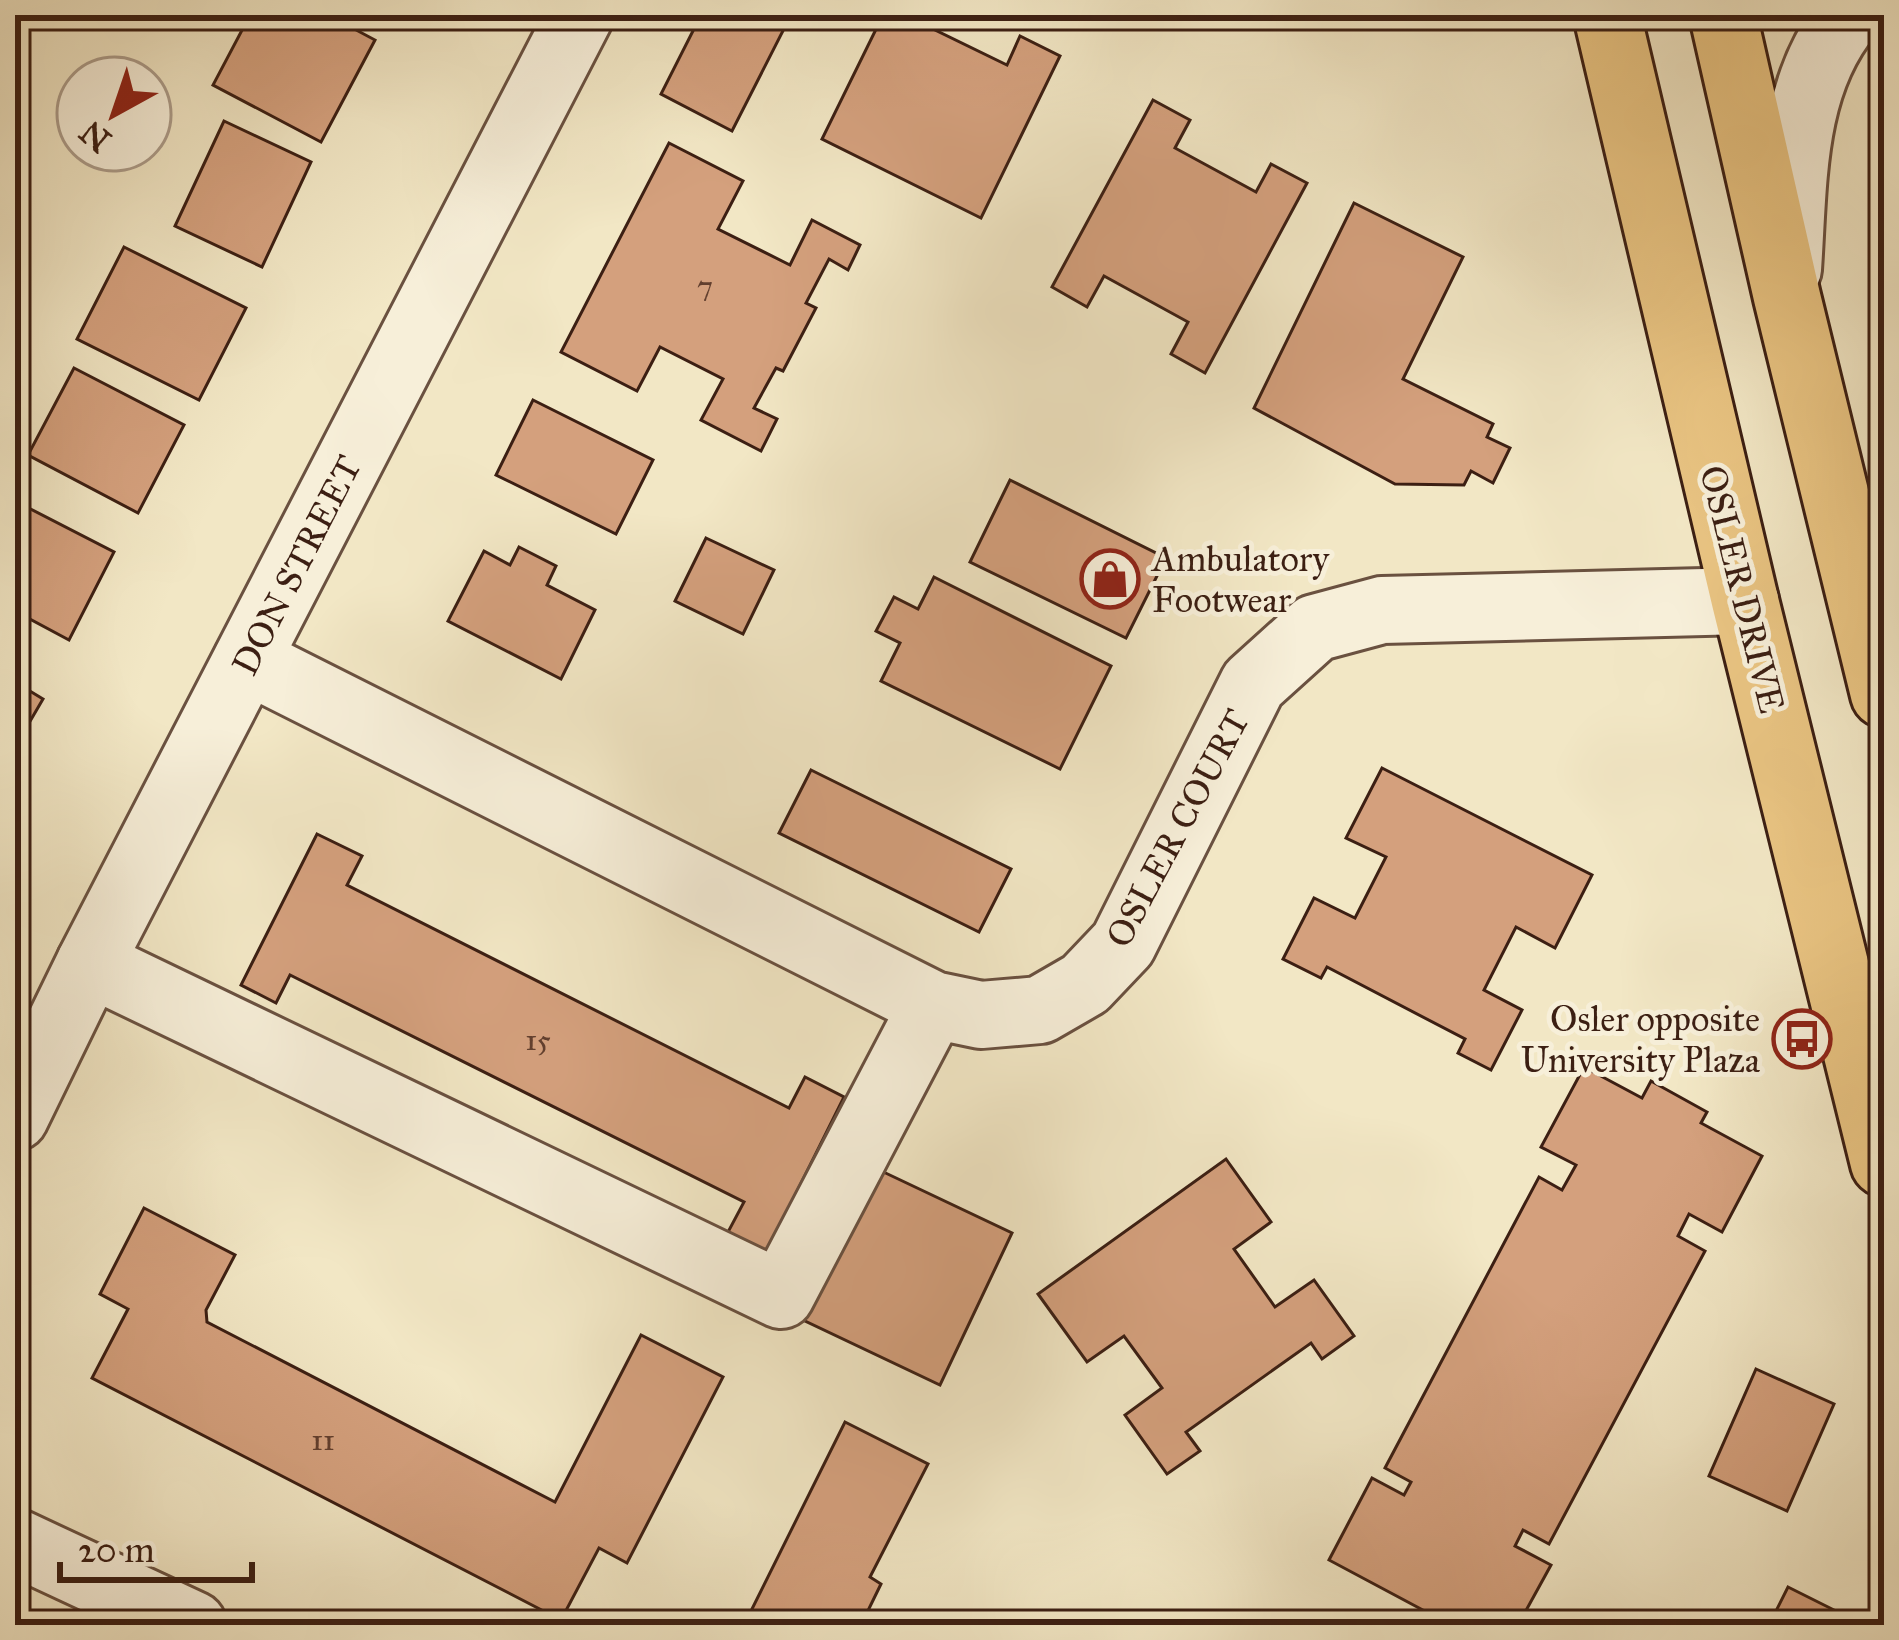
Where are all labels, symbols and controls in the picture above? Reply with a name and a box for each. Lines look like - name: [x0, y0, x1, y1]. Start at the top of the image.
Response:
- north arrow: [54, 54, 174, 174]
- text: N: [72, 112, 119, 161]
- house number: 7: [697, 268, 713, 304]
- street label: DON STREET: [223, 448, 371, 683]
- street label: OSLER DRIVE: [1690, 461, 1794, 717]
- place label: Ambulatory Footwear: [1150, 537, 1330, 622]
- shop icon: Ambulatory Footwear: [1079, 548, 1141, 610]
- street label: OSLER COURT: [1097, 702, 1259, 955]
- place label: Osler opposite University Plaza: [1520, 997, 1761, 1082]
- bus stop icon: Osler opposite University Plaza: [1771, 1008, 1833, 1070]
- house number: 15: [525, 1022, 551, 1058]
- house number: 11: [311, 1422, 335, 1458]
- scale bar: [60, 1508, 252, 1582]
- text: 20 m: [78, 1528, 155, 1572]

